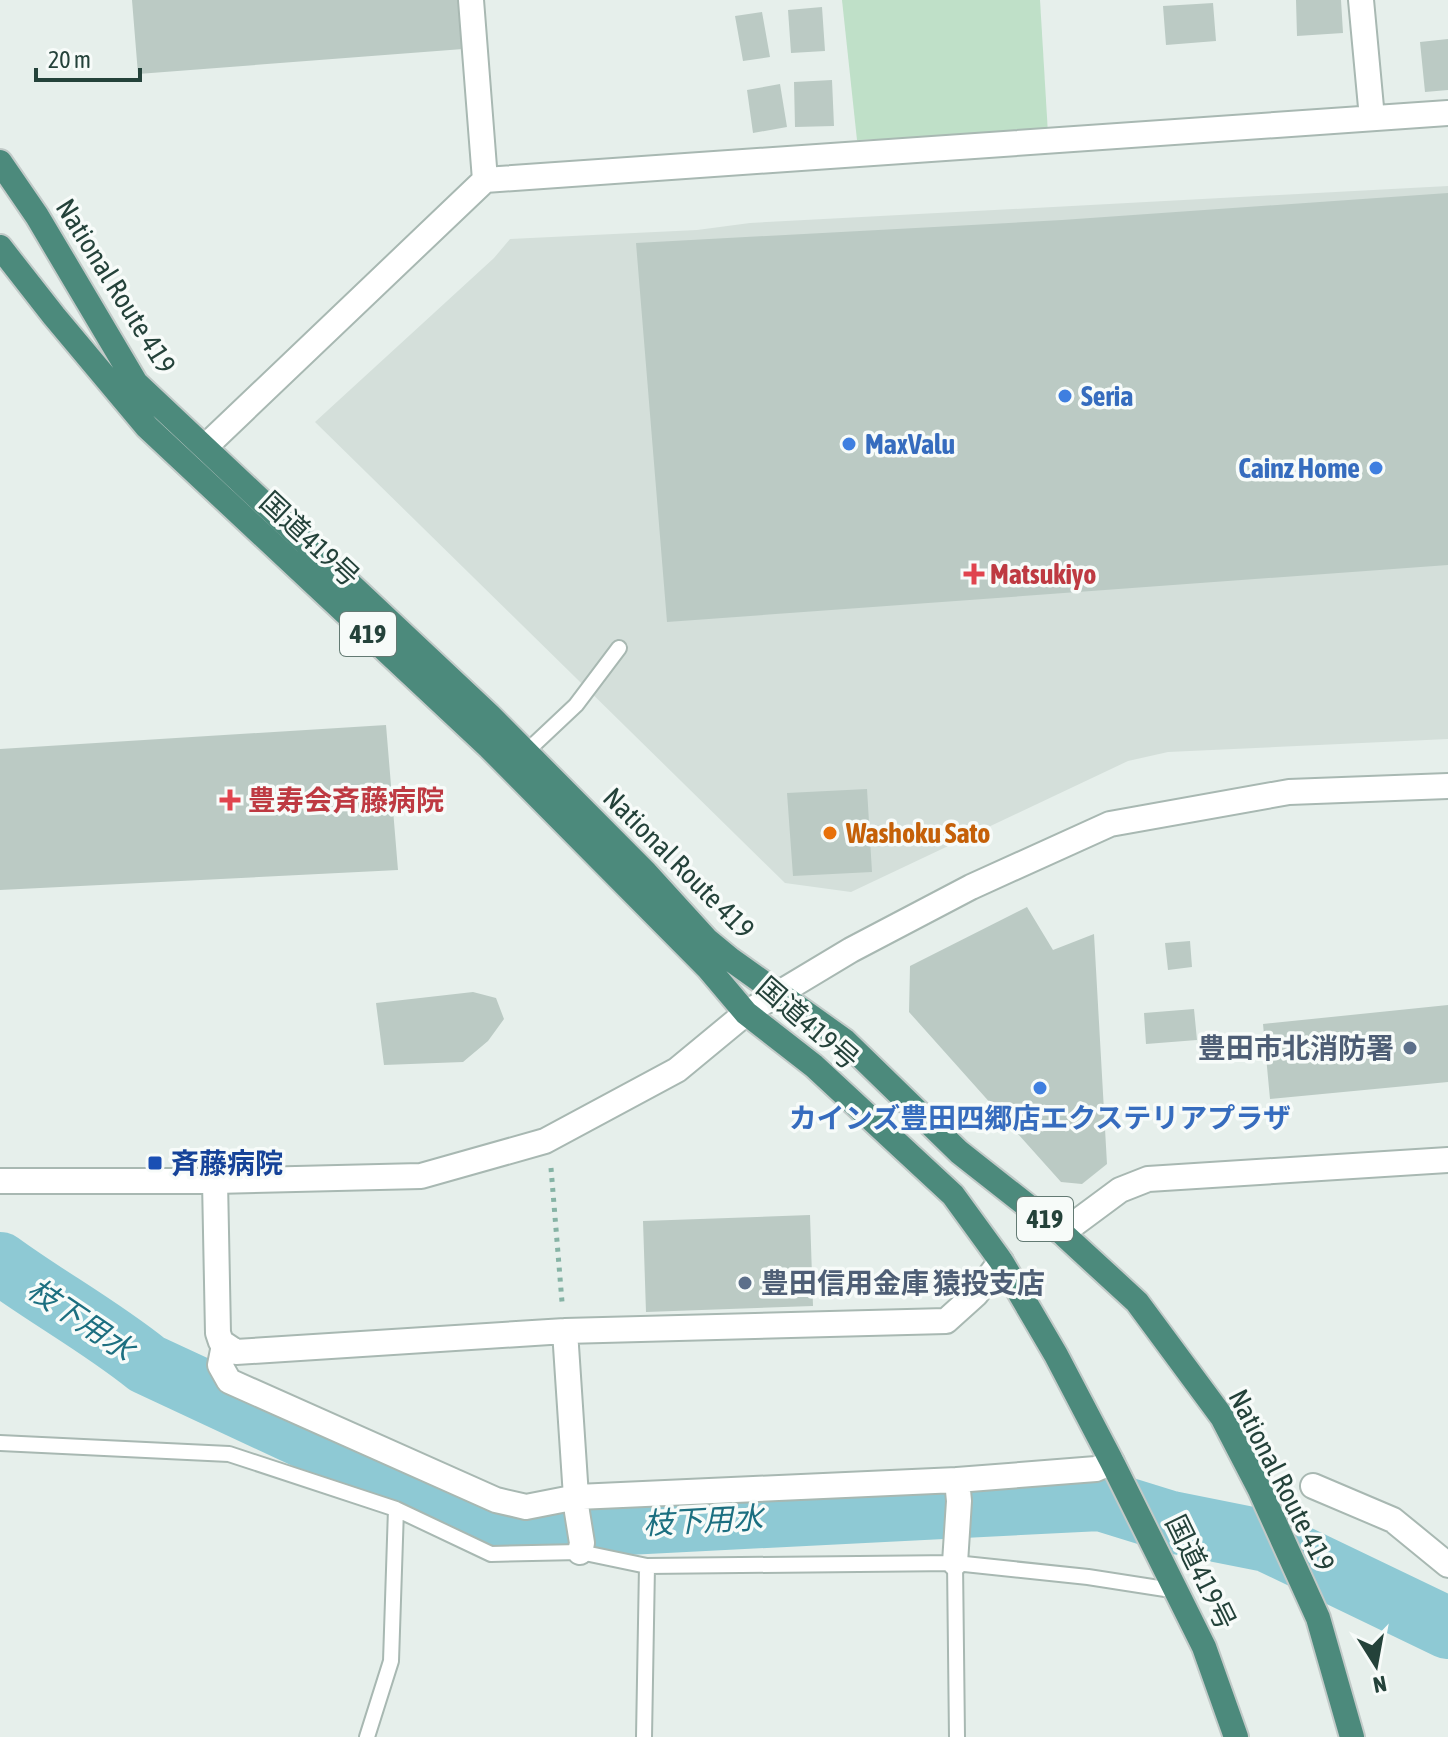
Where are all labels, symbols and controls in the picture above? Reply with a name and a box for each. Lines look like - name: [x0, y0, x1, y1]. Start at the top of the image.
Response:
- scale bar: [36, 32, 140, 82]
- text: 20 m: [48, 46, 91, 73]
- street label: National Route 419: [50, 193, 182, 379]
- place label: Seria: [1081, 380, 1133, 412]
- marker: Seria: [1056, 387, 1074, 405]
- place label: MaxValu: [865, 428, 955, 460]
- marker: MaxValu: [840, 435, 858, 453]
- place label: Cainz Home: [1238, 452, 1360, 484]
- marker: Cainz Home: [1367, 459, 1385, 477]
- street label: 国道419号: [254, 485, 366, 593]
- place label: Matsukiyo: [990, 558, 1096, 590]
- marker: Matsukiyo: [965, 565, 983, 583]
- road number: 419: [340, 612, 396, 656]
- street label: National Route 419: [597, 781, 761, 945]
- place label: 豊寿会斉藤病院: [248, 784, 444, 816]
- marker: 豊寿会斉藤病院: [219, 789, 241, 811]
- place label: Washoku Sato: [845, 817, 991, 849]
- marker: Washoku Sato: [821, 824, 839, 842]
- street label: 国道419号: [751, 970, 865, 1076]
- place label: 豊田市北消防署: [1198, 1032, 1394, 1064]
- marker: 豊田市北消防署: [1401, 1039, 1419, 1057]
- marker: カインズ豊田四郷店エクステリアプラザ: [1031, 1079, 1049, 1097]
- place label: カインズ豊田四郷店エクステリアプラザ: [789, 1102, 1291, 1134]
- place label: 斉藤病院: [171, 1147, 283, 1179]
- marker: 斉藤病院: [146, 1154, 164, 1172]
- road number: 419: [1017, 1197, 1073, 1241]
- place label: 豊田信用金庫 猿投支店: [761, 1267, 1045, 1299]
- water label: 枝下用水: [22, 1271, 143, 1368]
- marker: 豊田信用金庫 猿投支店: [736, 1274, 754, 1292]
- street label: National Route 419: [1222, 1384, 1342, 1576]
- water label: 枝下用水: [642, 1500, 767, 1540]
- street label: 国道419号: [1160, 1509, 1242, 1635]
- north arrow: [1336, 1625, 1416, 1705]
- text: N: [1371, 1671, 1389, 1699]

